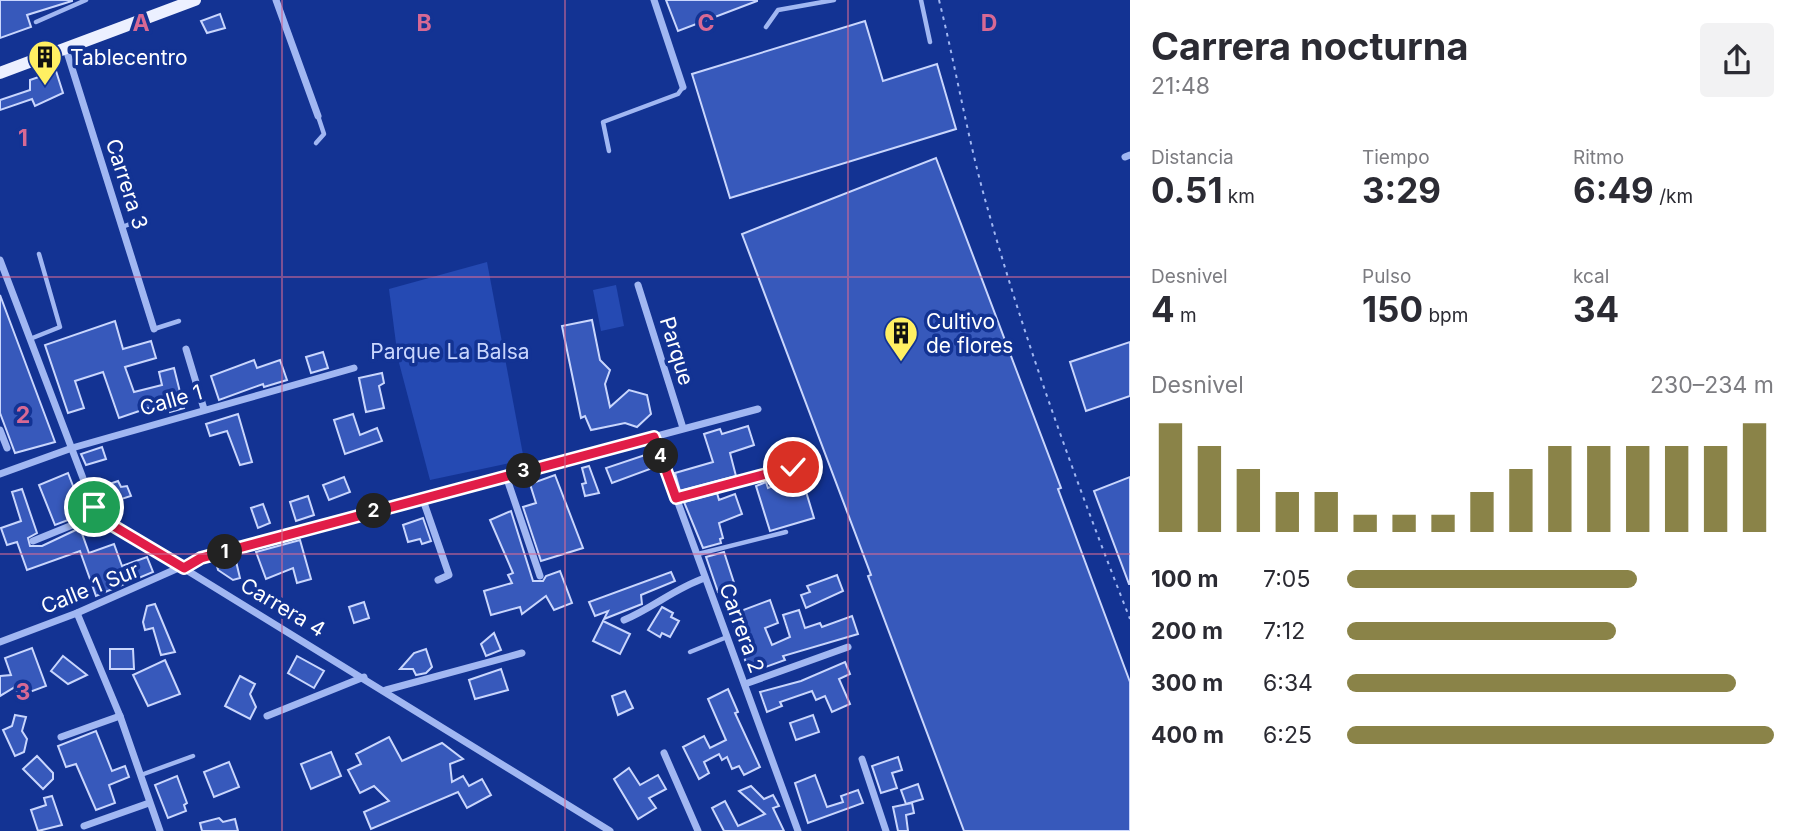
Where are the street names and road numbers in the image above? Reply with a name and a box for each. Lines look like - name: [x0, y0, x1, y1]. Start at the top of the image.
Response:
- street label: Carrera 3: [101, 136, 153, 232]
- street label: Parque: [655, 314, 699, 388]
- street label: Calle 1: [137, 379, 205, 421]
- street label: Calle 1 Sur: [37, 557, 143, 619]
- street label: Carrera 4: [236, 572, 330, 642]
- street label: Carrera 2: [714, 580, 770, 676]

